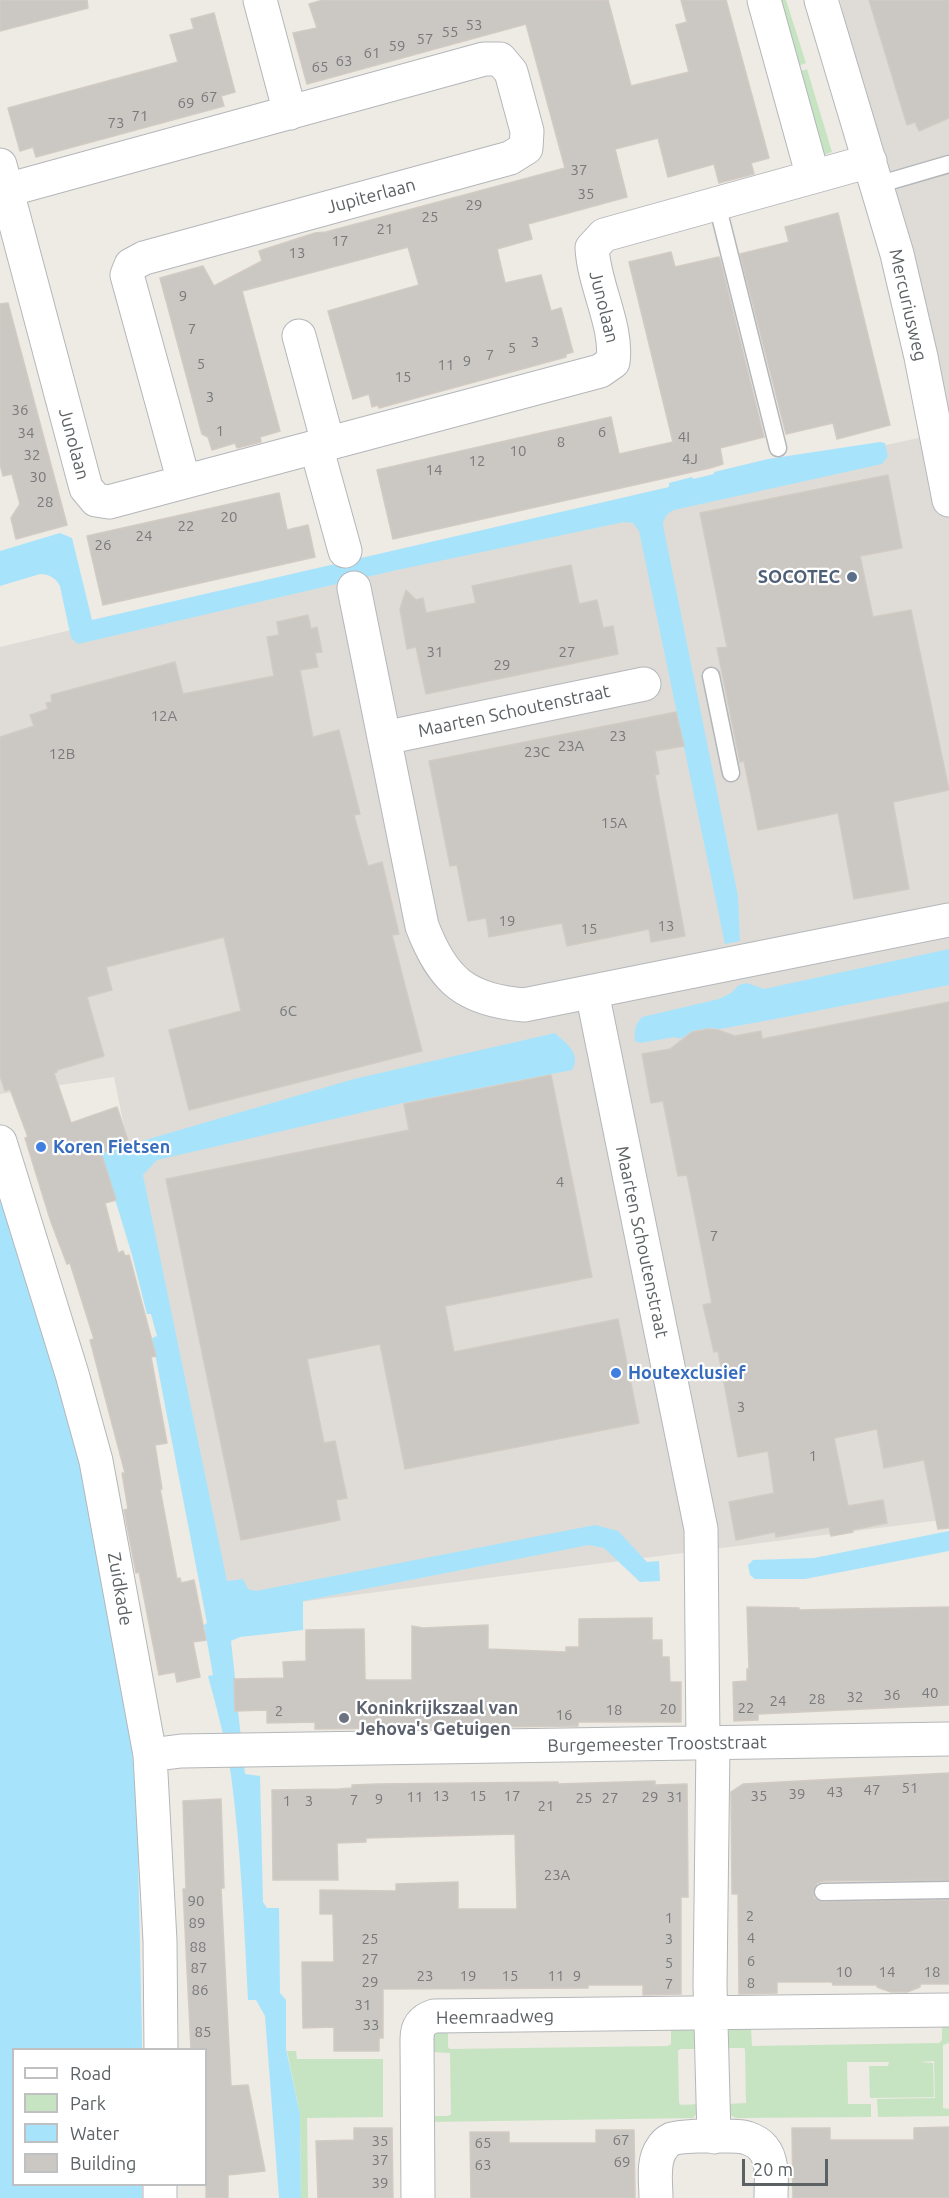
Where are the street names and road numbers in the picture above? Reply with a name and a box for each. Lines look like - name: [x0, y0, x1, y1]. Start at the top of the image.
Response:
- street label: Jupiterlaan: [324, 174, 418, 218]
- street label: Mercuriusweg: [885, 247, 931, 363]
- street label: Junolaan: [585, 269, 623, 345]
- street label: Junolaan: [54, 406, 94, 482]
- street label: Maarten Schoutenstraat: [416, 680, 612, 742]
- street label: Maarten Schoutenstraat: [611, 1144, 673, 1340]
- street label: Zuidkade: [103, 1551, 137, 1627]
- street label: Burgemeester Trooststraat: [547, 1731, 767, 1757]
- street label: Heemraadweg: [436, 2005, 554, 2029]

